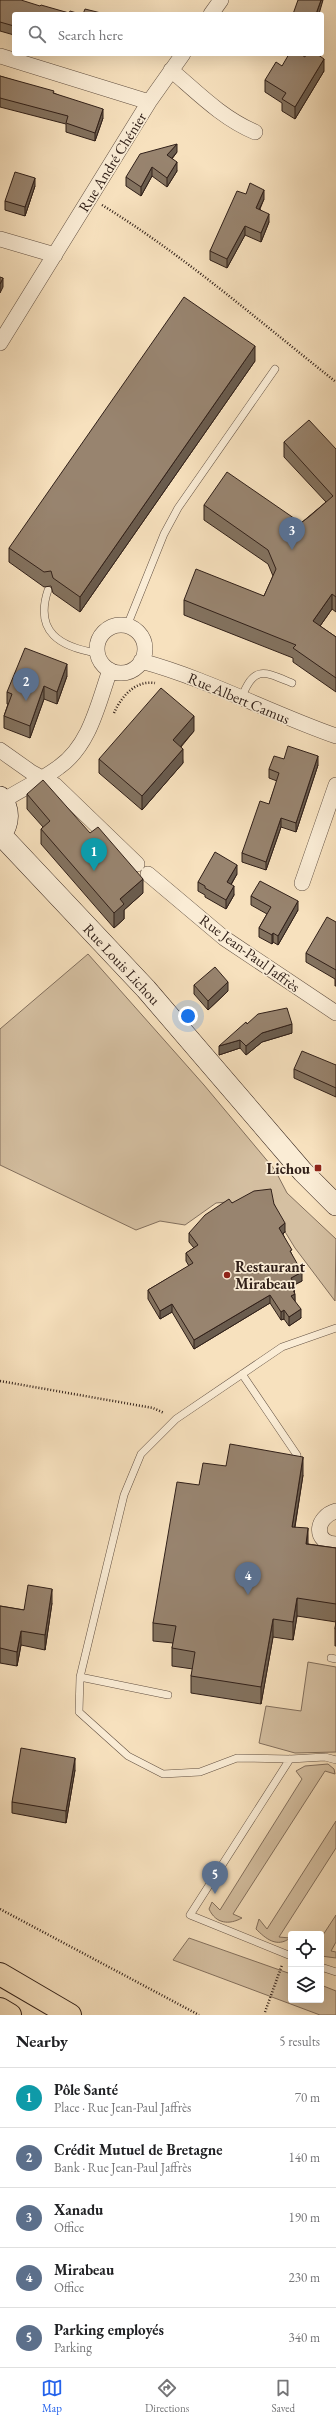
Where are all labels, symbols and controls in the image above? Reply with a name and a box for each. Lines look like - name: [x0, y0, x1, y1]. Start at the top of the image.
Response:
- search box: [12, 12, 324, 56]
- icon: search: [26, 23, 48, 45]
- text: Search here: [58, 25, 123, 44]
- street label: Rue André Chénier: [74, 109, 150, 215]
- pin: 3: [279, 517, 305, 550]
- pin: 2: [13, 668, 39, 701]
- street label: Rue Albert Camus: [185, 668, 293, 728]
- pin: 1: [81, 838, 107, 871]
- street label: Rue Jean-Paul Jaffrès: [196, 910, 304, 996]
- street label: Rue Louis Lichou: [79, 919, 165, 1009]
- your location: [178, 1006, 198, 1026]
- place label: Lichou: [267, 1159, 311, 1178]
- marker: Lichou: [313, 1163, 323, 1173]
- place label: Restaurant Mirabeau: [235, 1257, 306, 1293]
- marker: Restaurant Mirabeau: [222, 1270, 232, 1280]
- pin: 4: [235, 1562, 261, 1595]
- pin: 5: [202, 1861, 228, 1894]
- map controls: [288, 1931, 324, 2003]
- button: locate: [288, 1931, 324, 1967]
- button: layers: [288, 1967, 324, 2003]
- text: Nearby: [16, 2030, 68, 2052]
- text: 5 results: [279, 2033, 320, 2050]
- text: Pôle Santé: [54, 2080, 118, 2099]
- text: 1: [26, 2089, 32, 2106]
- text: 70 m: [295, 2089, 320, 2106]
- text: Place · Rue Jean-Paul Jaffrès: [54, 2099, 191, 2116]
- text: Crédit Mutuel de Bretagne: [54, 2140, 222, 2159]
- text: 2: [26, 2149, 32, 2166]
- text: 140 m: [289, 2149, 320, 2166]
- text: Bank · Rue Jean-Paul Jaffrès: [54, 2159, 191, 2176]
- text: Xanadu: [54, 2200, 103, 2219]
- text: 3: [26, 2209, 32, 2226]
- text: 190 m: [289, 2209, 320, 2226]
- text: Office: [54, 2219, 84, 2236]
- text: Mirabeau: [54, 2260, 114, 2279]
- text: 4: [26, 2269, 32, 2286]
- text: 230 m: [289, 2269, 320, 2286]
- text: Office: [54, 2279, 84, 2296]
- text: Parking employés: [54, 2320, 164, 2339]
- text: 5: [26, 2329, 32, 2346]
- text: 340 m: [289, 2329, 320, 2346]
- text: Parking: [54, 2339, 92, 2356]
- tab: Map: [41, 2377, 63, 2415]
- tab: Directions: [145, 2377, 189, 2415]
- tab: Saved: [271, 2377, 295, 2415]

